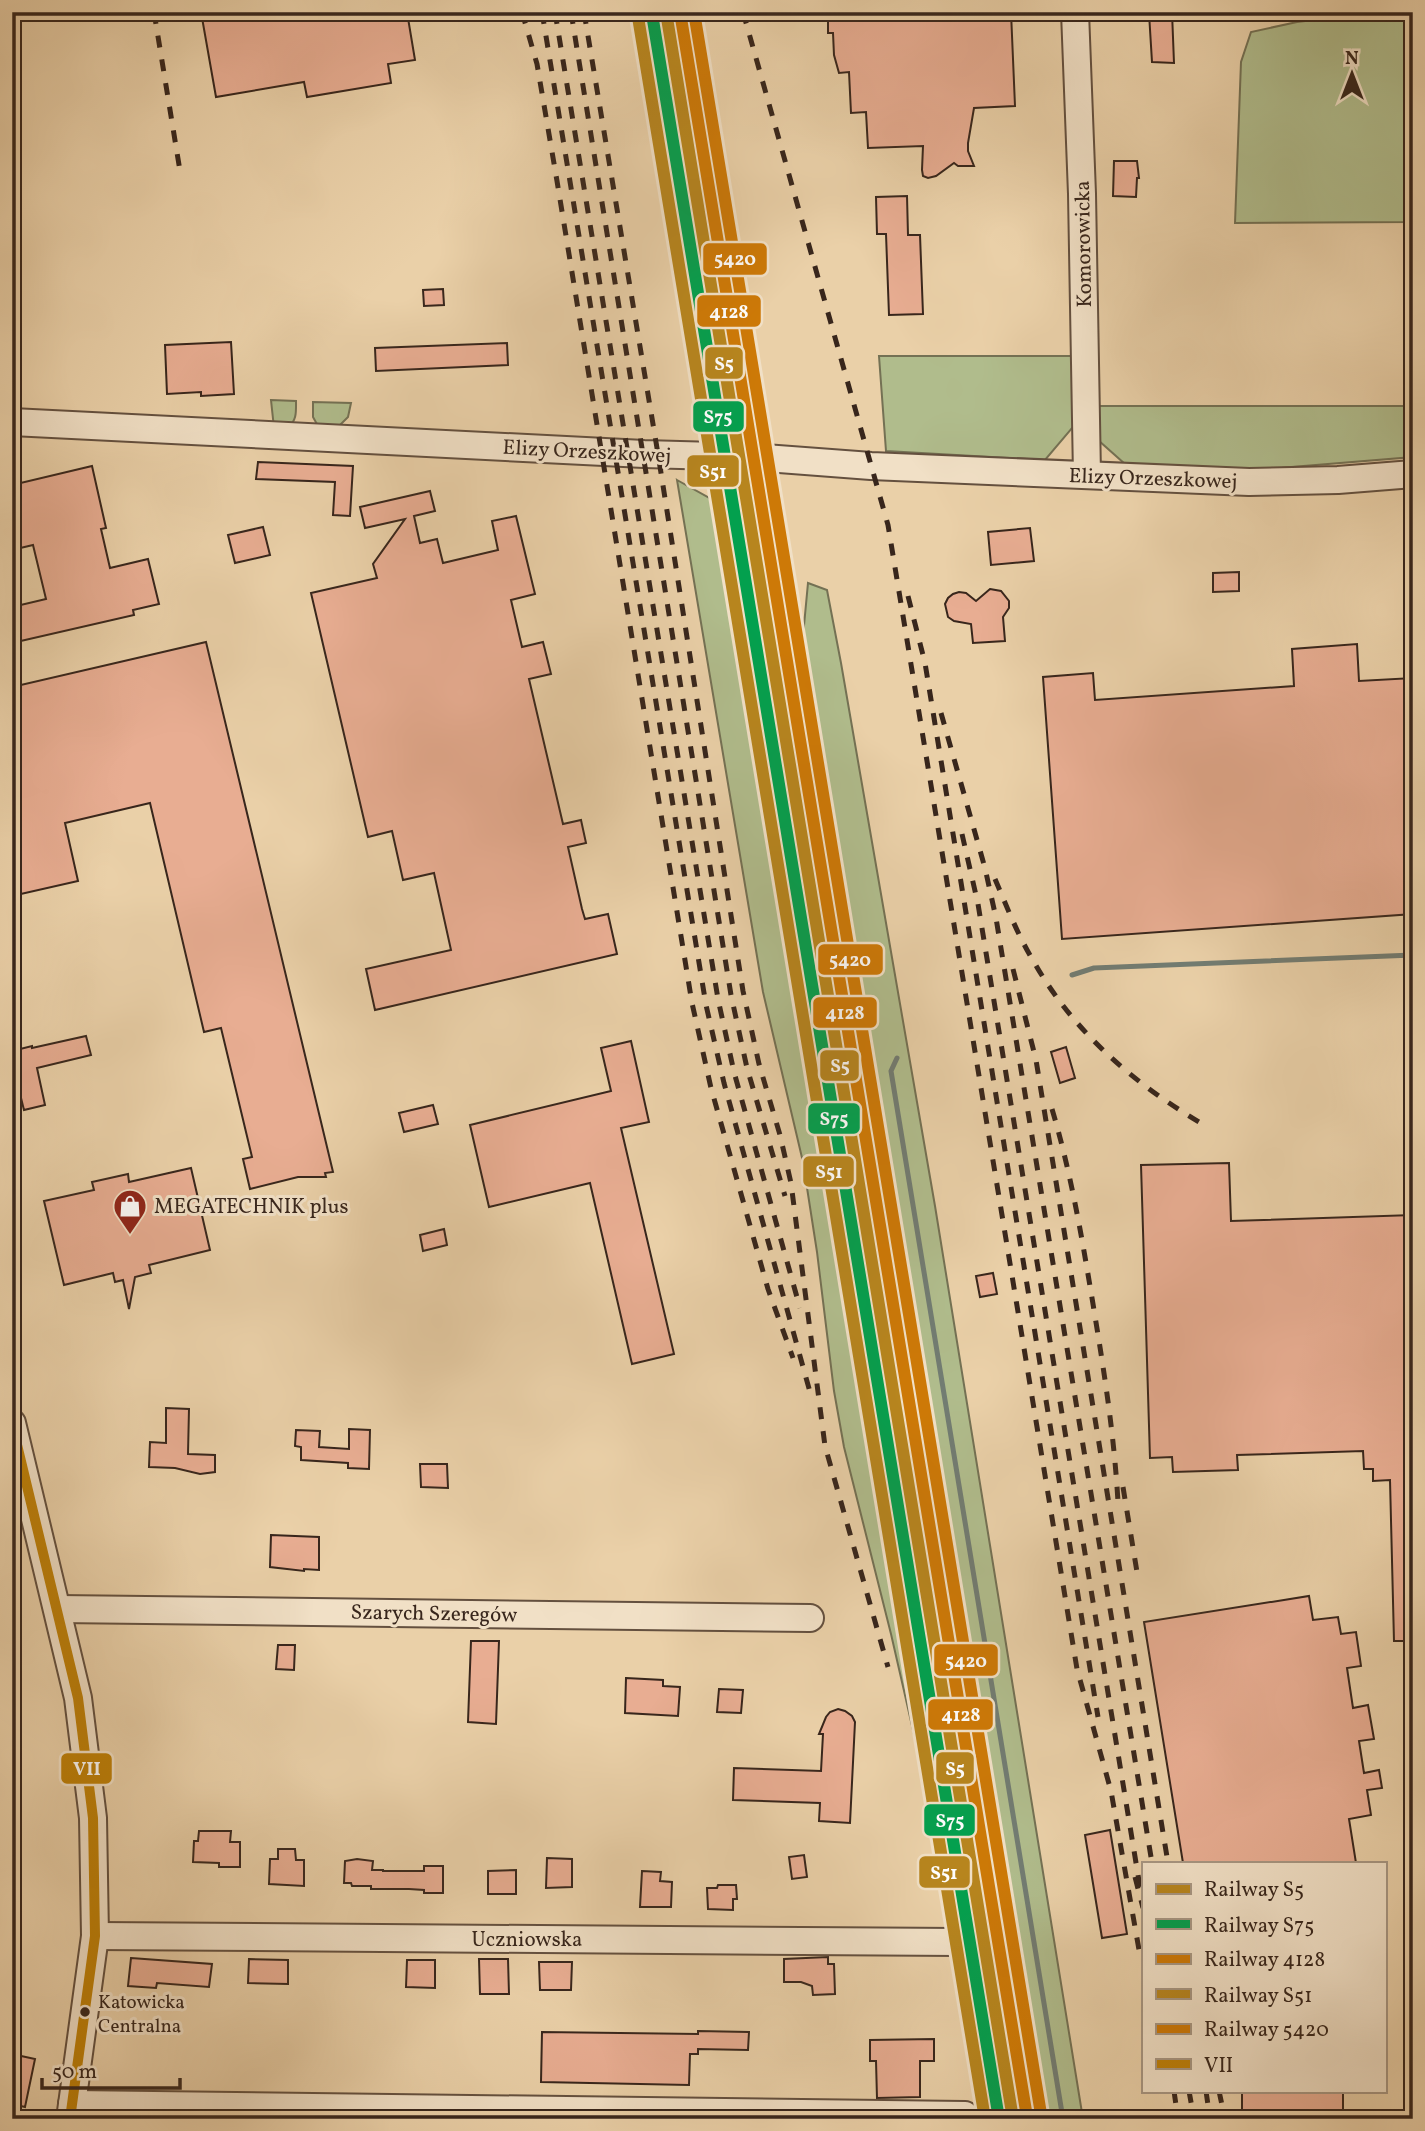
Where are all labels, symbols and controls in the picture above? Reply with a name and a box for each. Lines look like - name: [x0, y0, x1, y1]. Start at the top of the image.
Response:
- north arrow: [1316, 38, 1386, 108]
- text: N: [1345, 46, 1359, 72]
- street label: Komorowicka: [1069, 180, 1100, 308]
- line badge: 5420: [702, 242, 768, 276]
- text: 5420: [714, 247, 756, 273]
- line badge: 4128: [696, 294, 762, 328]
- text: 4128: [709, 300, 749, 326]
- line badge: S5: [704, 346, 744, 380]
- text: S5: [714, 352, 734, 378]
- line badge: S75: [692, 400, 745, 433]
- text: S75: [704, 405, 732, 431]
- street label: Elizy Orzeszkowej: [502, 434, 672, 471]
- line badge: S51: [686, 454, 740, 488]
- text: S51: [699, 460, 727, 486]
- street label: Elizy Orzeszkowej: [1068, 462, 1238, 497]
- line badge: 5420: [817, 943, 884, 976]
- text: 5420: [829, 948, 871, 974]
- line badge: 4128: [812, 996, 878, 1029]
- text: 4128: [825, 1001, 865, 1027]
- line badge: S5: [819, 1049, 860, 1082]
- text: S5: [830, 1054, 850, 1080]
- line badge: S75: [807, 1102, 861, 1135]
- text: S75: [820, 1107, 848, 1133]
- line badge: S51: [802, 1155, 855, 1188]
- text: S51: [815, 1160, 843, 1186]
- shop icon: MEGATECHNIK plus: [111, 1187, 149, 1236]
- place label: MEGATECHNIK plus: [154, 1193, 348, 1222]
- street label: Szarych Szeregów: [350, 1599, 518, 1630]
- line badge: 5420: [933, 1643, 999, 1677]
- text: 5420: [945, 1649, 987, 1675]
- line badge: 4128: [927, 1698, 994, 1731]
- text: 4128: [941, 1703, 981, 1729]
- line badge: S5: [935, 1751, 975, 1785]
- line badge: VII: [60, 1752, 113, 1785]
- text: VII: [73, 1757, 101, 1783]
- text: S5: [945, 1757, 965, 1783]
- line badge: S75: [923, 1803, 976, 1837]
- text: S75: [936, 1809, 964, 1835]
- line badge: S51: [918, 1855, 971, 1889]
- text: S51: [930, 1861, 958, 1887]
- legend: [1142, 1862, 1386, 2092]
- text: Railway S5: [1204, 1876, 1304, 1905]
- text: Railway S75: [1204, 1912, 1314, 1941]
- street label: Uczniowska: [471, 1926, 583, 1955]
- text: Railway 4128: [1204, 1946, 1325, 1975]
- text: Railway S51: [1204, 1982, 1312, 2011]
- place label: Katowicka Centralna: [98, 1990, 185, 2040]
- marker: Katowicka Centralna: [78, 2005, 92, 2019]
- text: Railway 5420: [1204, 2016, 1329, 2045]
- scale bar: [42, 2047, 180, 2091]
- text: VII: [1204, 2052, 1233, 2081]
- text: 50 m: [52, 2058, 97, 2087]

